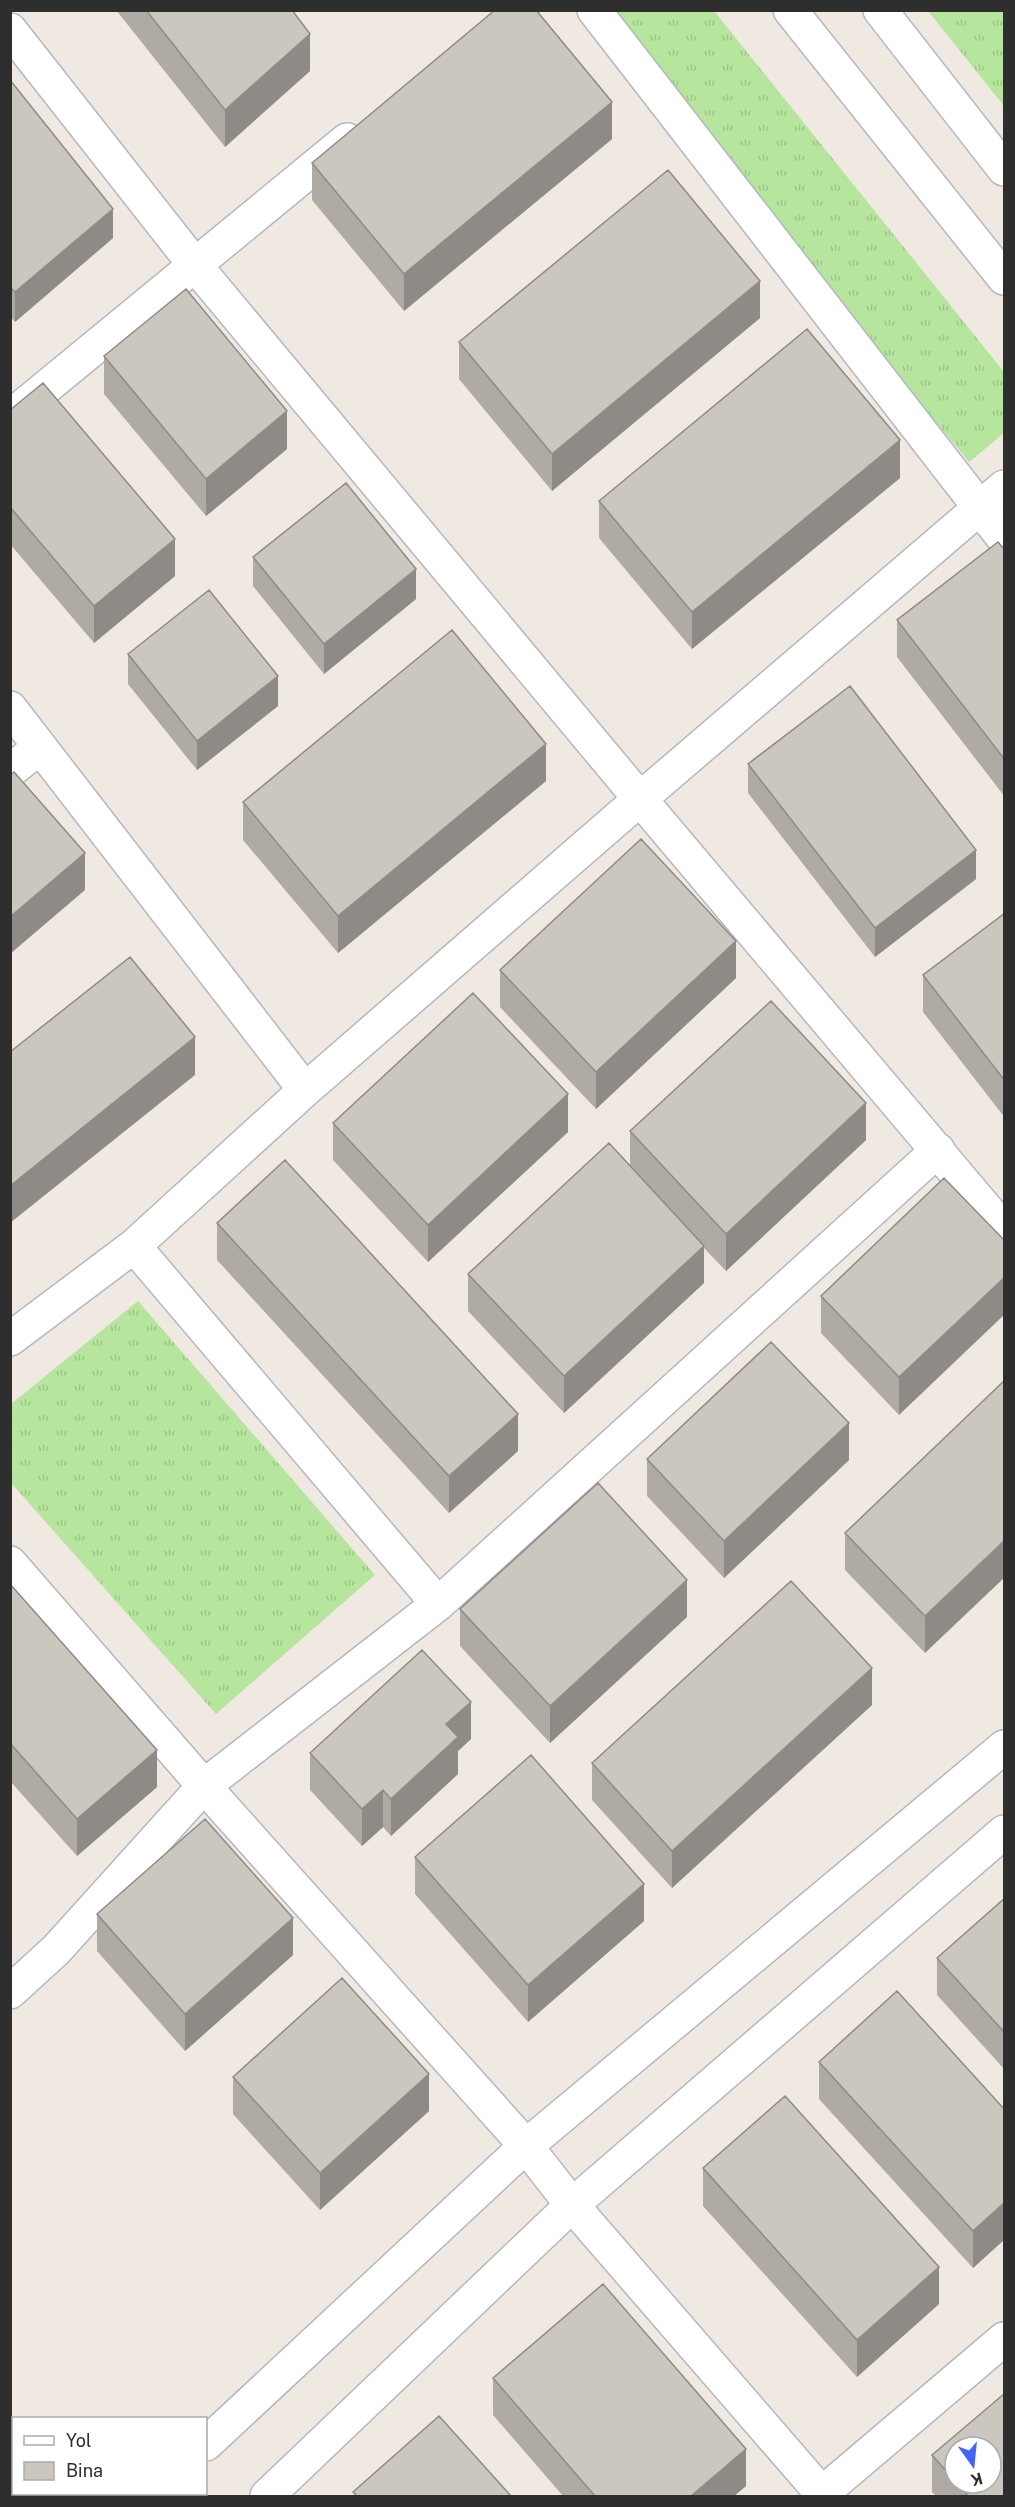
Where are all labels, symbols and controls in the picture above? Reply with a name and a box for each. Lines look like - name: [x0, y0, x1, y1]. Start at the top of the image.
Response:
- legend: [12, 2417, 207, 2495]
- text: Yol: [66, 2430, 91, 2451]
- north arrow: [943, 2435, 1003, 2495]
- text: Bina: [66, 2460, 103, 2481]
- text: K: [968, 2468, 985, 2490]

